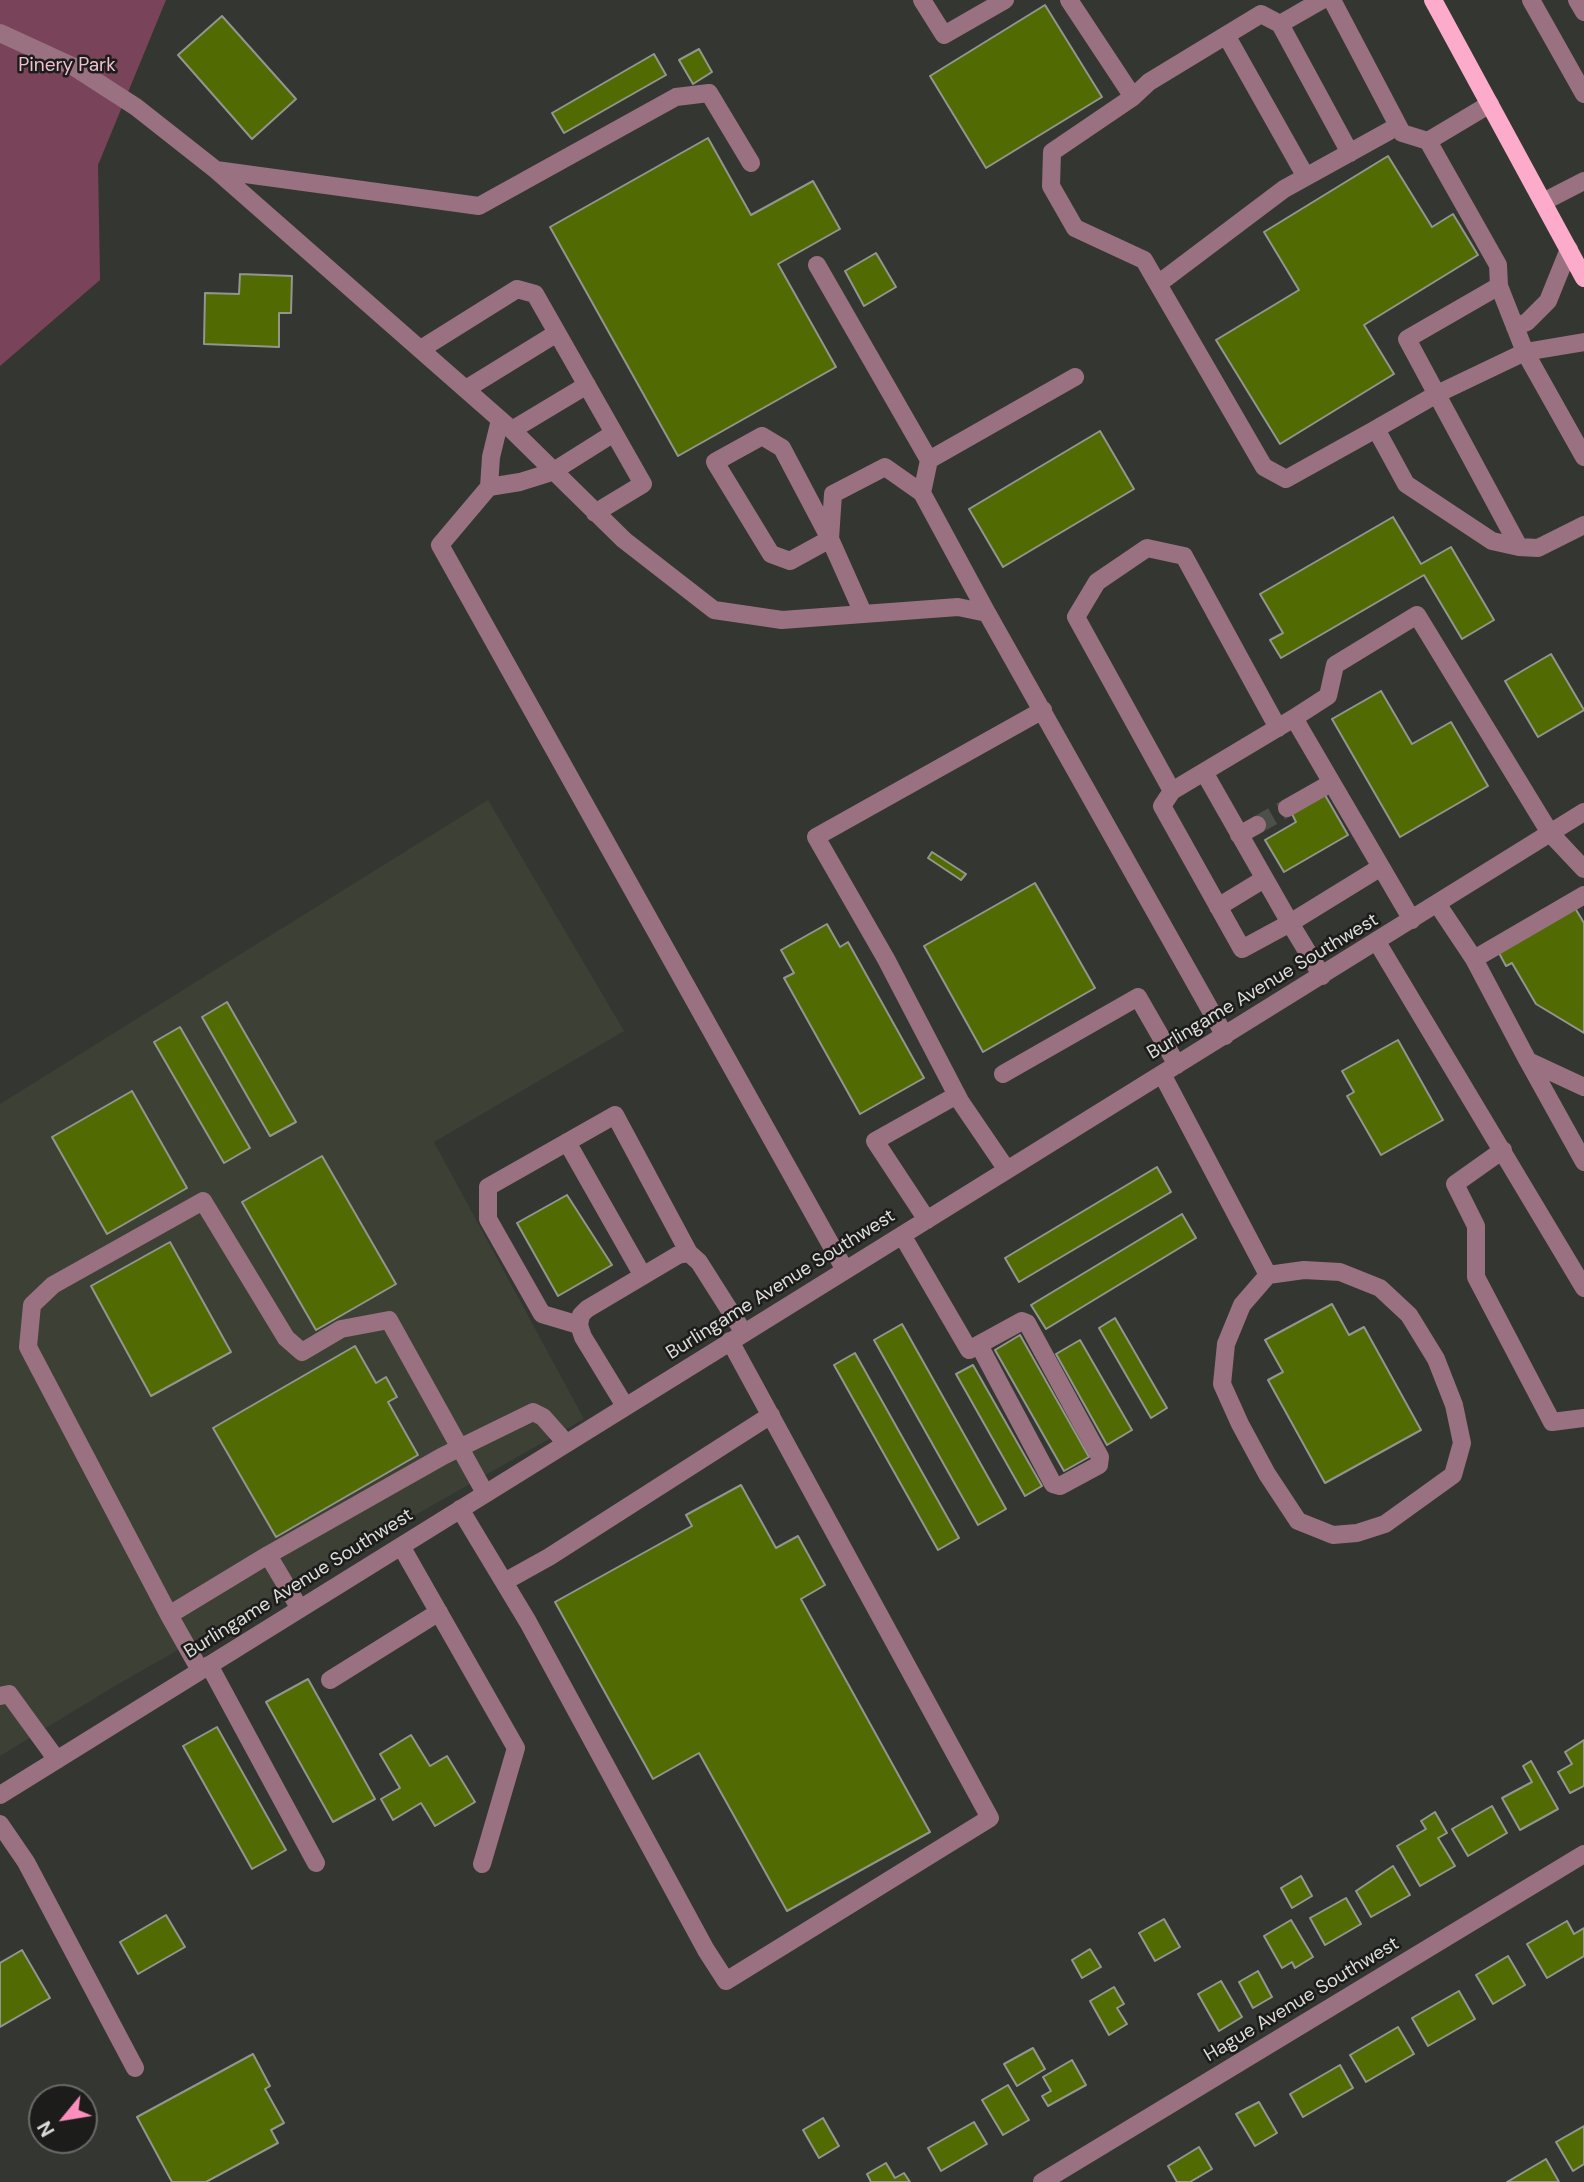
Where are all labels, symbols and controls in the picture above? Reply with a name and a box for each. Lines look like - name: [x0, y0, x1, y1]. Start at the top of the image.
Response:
- park label: Pinery Park: [18, 55, 116, 77]
- street label: Burlingame Avenue Southwest: [1143, 909, 1383, 1065]
- street label: Burlingame Avenue Southwest: [662, 1205, 900, 1365]
- street label: Burlingame Avenue Southwest: [180, 1504, 418, 1664]
- street label: Hague Avenue Southwest: [1200, 1933, 1404, 2067]
- north arrow: [28, 2084, 98, 2154]
- text: N: [32, 2117, 60, 2141]

